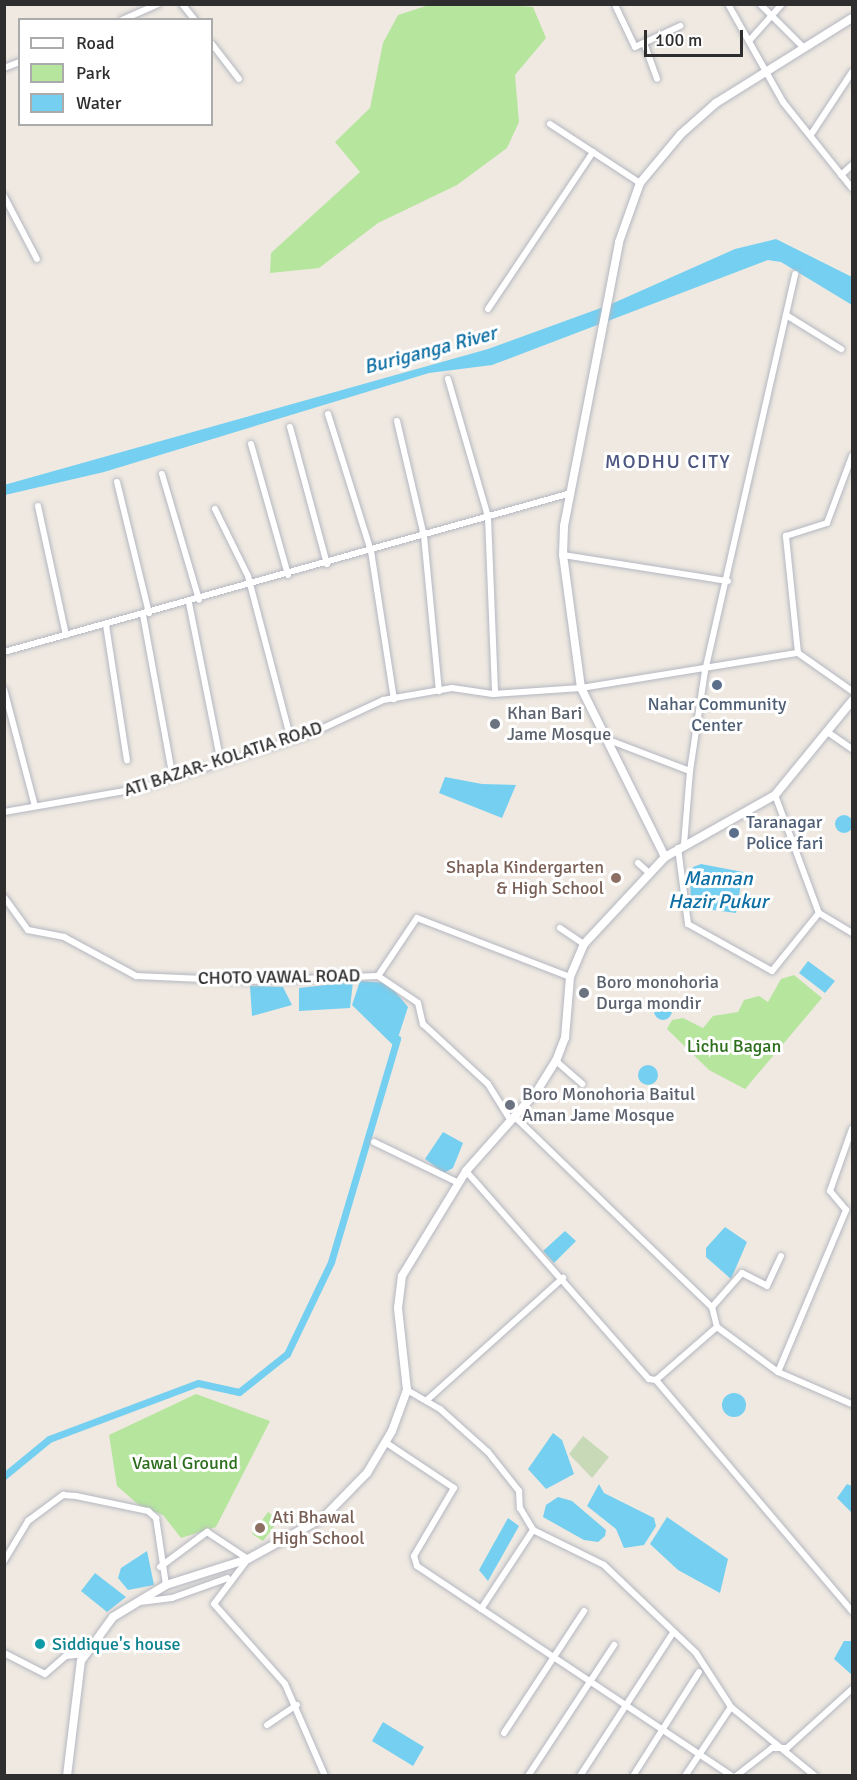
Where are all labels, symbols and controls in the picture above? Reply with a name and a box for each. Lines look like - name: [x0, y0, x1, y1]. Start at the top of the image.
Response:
- legend: [18, 18, 213, 126]
- scale bar: [647, 18, 746, 56]
- text: 100 m: [655, 29, 702, 51]
- text: Road: [76, 32, 115, 54]
- text: Park: [76, 62, 111, 84]
- text: Water: [76, 92, 121, 114]
- water label: Buriganga River: [361, 321, 499, 379]
- district label: MODHU CITY: [605, 449, 731, 473]
- marker: Nahar Community Center: [710, 678, 724, 692]
- place label: Nahar Community Center: [648, 694, 786, 736]
- place label: Khan Bari Jame Mosque: [507, 703, 611, 746]
- street label: ATI BAZAR- KOLATIA ROAD: [121, 717, 325, 801]
- marker: Khan Bari Jame Mosque: [488, 717, 502, 731]
- place label: Taranagar Police fari: [746, 812, 823, 854]
- marker: Taranagar Police fari: [727, 826, 741, 840]
- place label: Shapla Kindergarten & High School: [446, 857, 604, 900]
- water label: Mannan Hazir Pukur: [668, 866, 768, 913]
- marker: Shapla Kindergarten & High School: [609, 871, 623, 885]
- street label: CHOTO VAWAL ROAD: [198, 965, 360, 989]
- place label: Boro monohoria Durga mondir: [596, 972, 719, 1014]
- marker: Boro monohoria Durga mondir: [577, 986, 591, 1000]
- park label: Lichu Bagan: [687, 1035, 781, 1057]
- place label: Boro Monohoria Baitul Aman Jame Mosque: [522, 1084, 695, 1126]
- marker: Boro Monohoria Baitul Aman Jame Mosque: [503, 1098, 517, 1112]
- park label: Vawal Ground: [132, 1452, 238, 1474]
- place label: Ati Bhawal High School: [272, 1507, 365, 1550]
- marker: Ati Bhawal High School: [253, 1521, 267, 1535]
- place label: Siddique's house: [52, 1633, 181, 1655]
- marker: Siddique's house: [33, 1637, 47, 1651]

